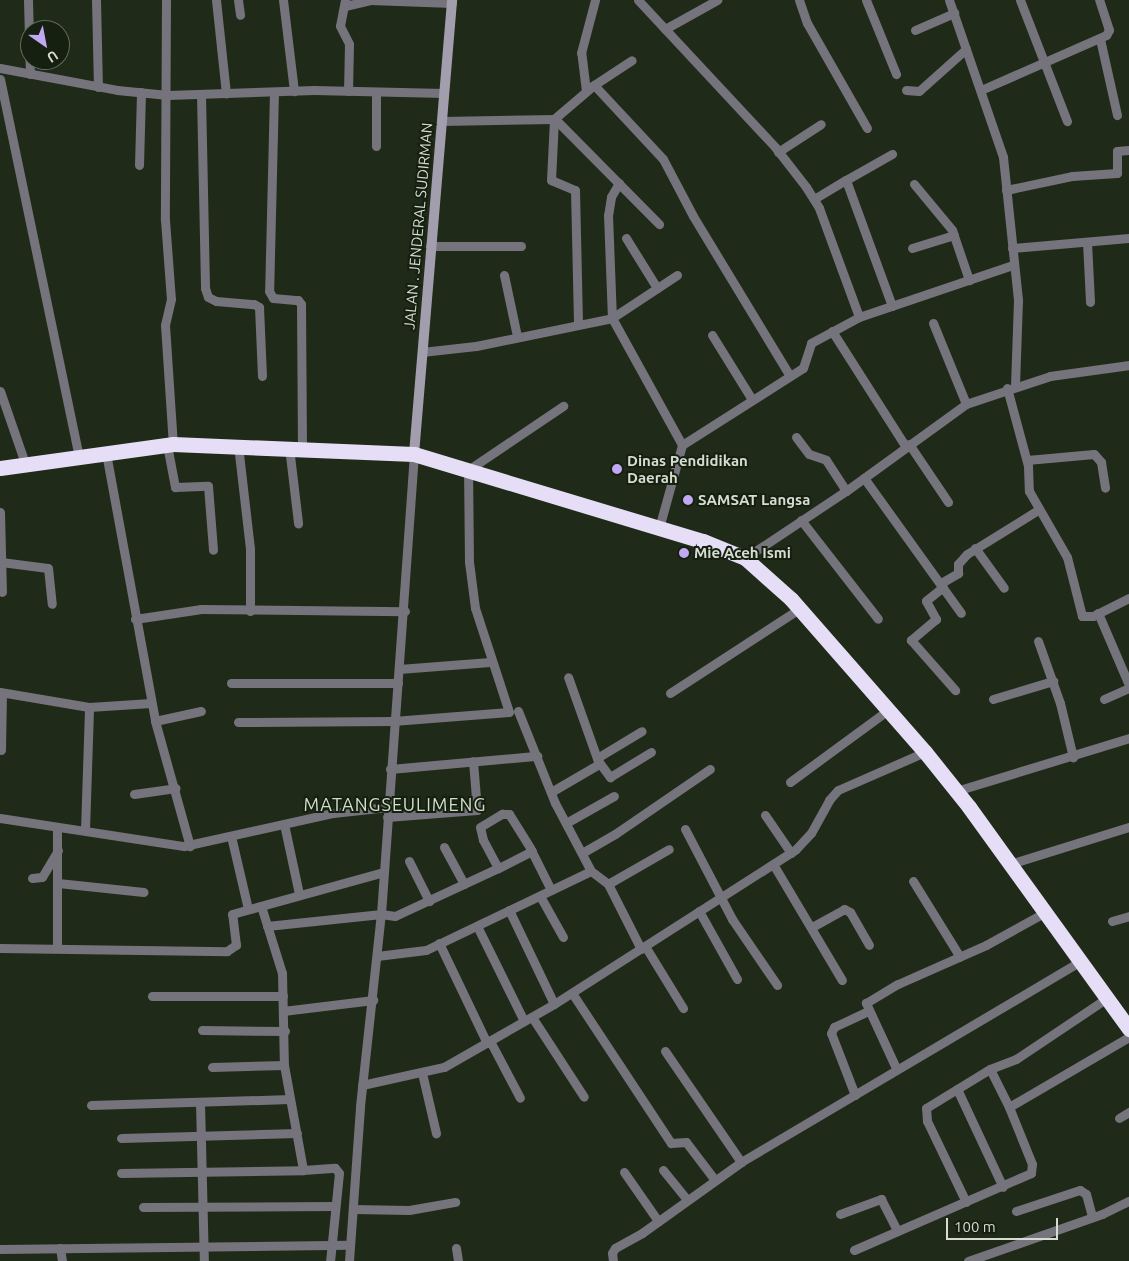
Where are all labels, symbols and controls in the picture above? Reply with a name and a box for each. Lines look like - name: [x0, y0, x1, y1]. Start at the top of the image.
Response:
- north arrow: [20, 20, 70, 70]
- text: U: [44, 47, 61, 66]
- street label: JALAN . JENDERAL SUDIRMAN: [400, 122, 436, 330]
- place label: Dinas Pendidikan Daerah: [627, 451, 748, 486]
- marker: Dinas Pendidikan Daerah: [611, 463, 623, 475]
- place label: SAMSAT Langsa: [698, 491, 810, 509]
- marker: SAMSAT Langsa: [682, 494, 694, 506]
- place label: Mie Aceh Ismi: [694, 544, 791, 562]
- marker: Mie Aceh Ismi: [678, 547, 690, 559]
- district label: MATANGSEULIMENG: [302, 793, 488, 815]
- scale bar: [949, 1208, 1062, 1240]
- text: 100 m: [954, 1218, 996, 1235]

